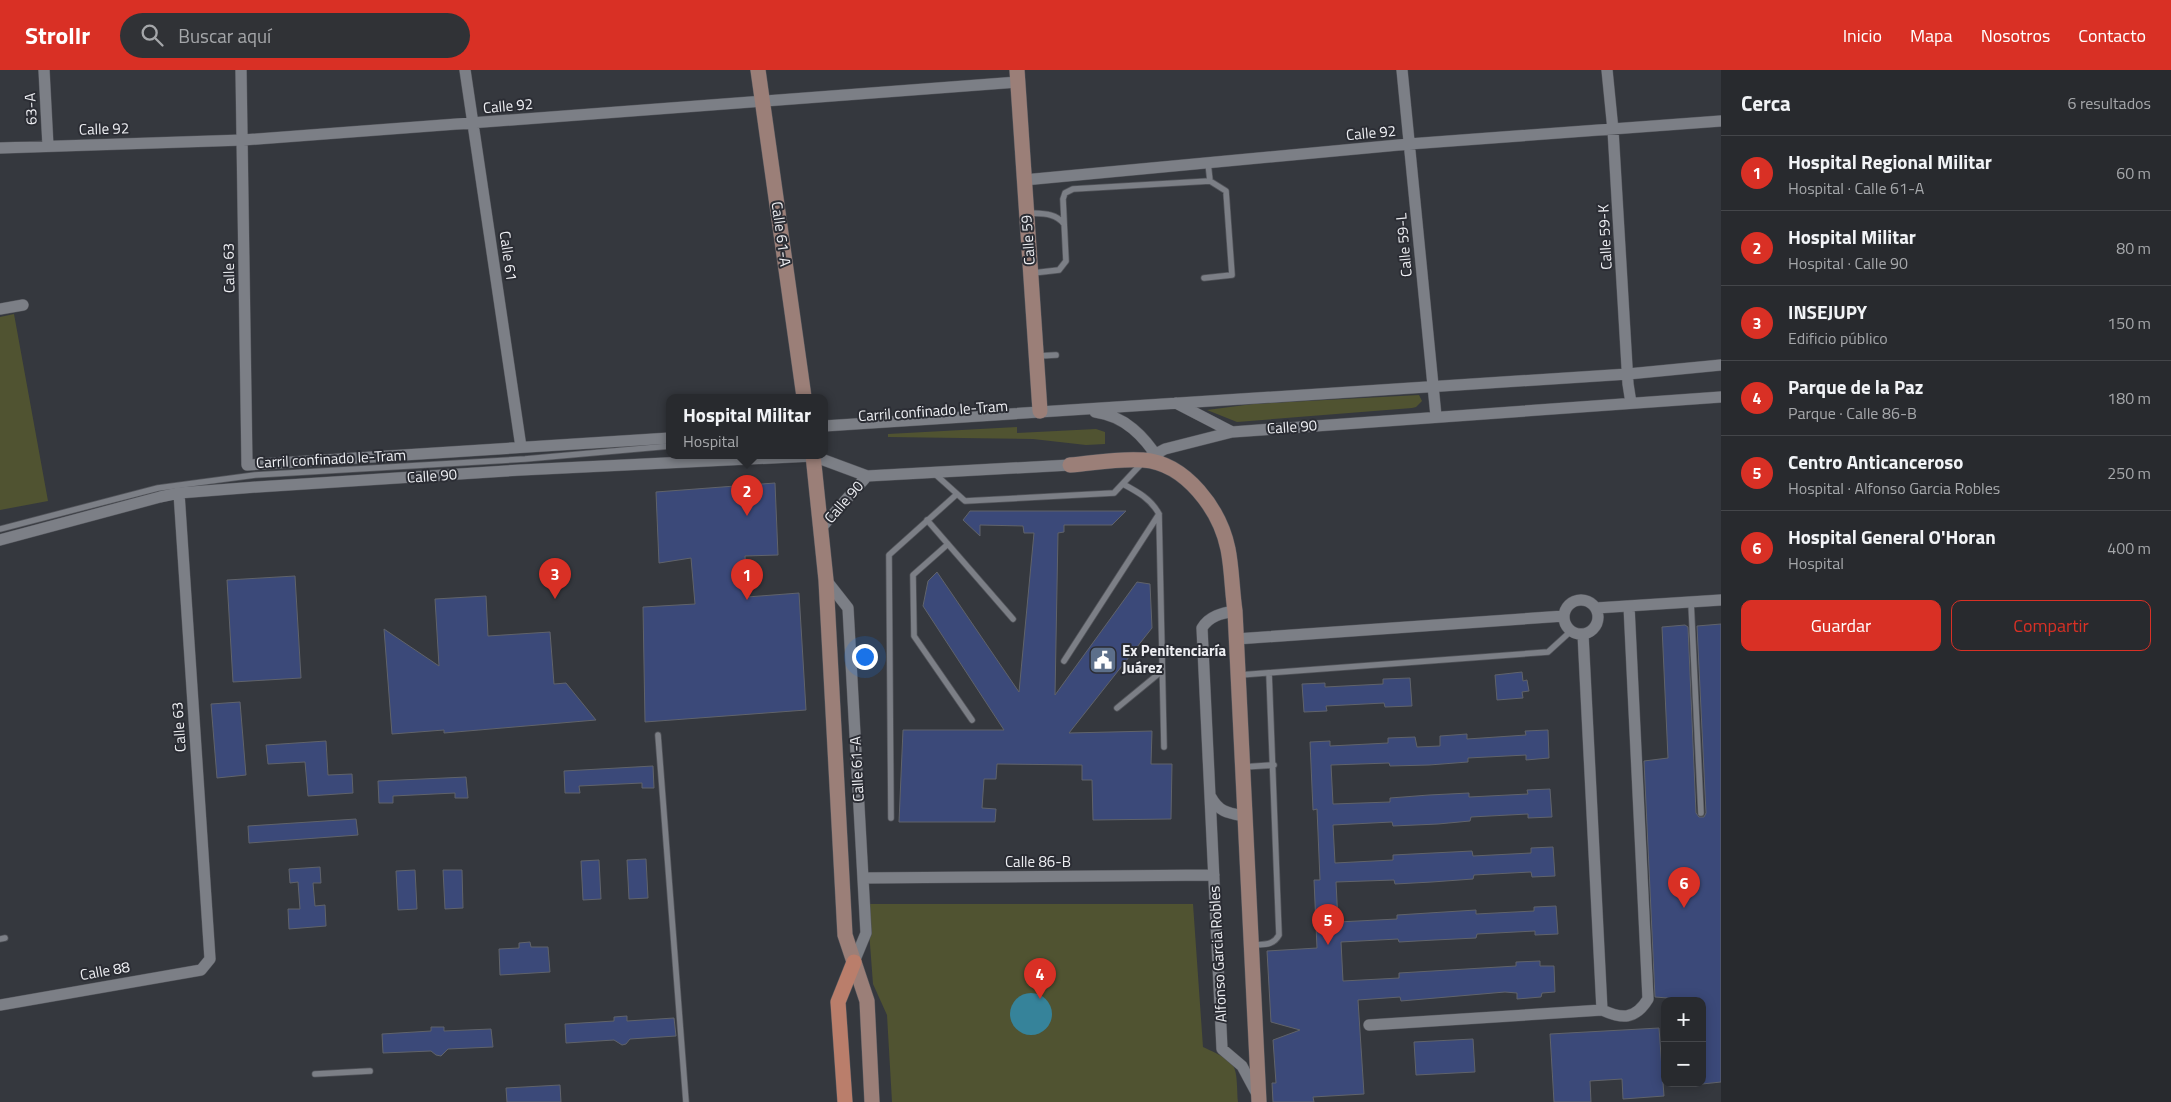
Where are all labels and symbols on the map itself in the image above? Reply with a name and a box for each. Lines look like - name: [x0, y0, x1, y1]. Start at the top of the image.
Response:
- street label: 63-A: [18, 92, 43, 126]
- street label: Calle 92: [482, 92, 534, 119]
- street label: Calle 92: [78, 116, 130, 141]
- street label: Calle 92: [1345, 119, 1397, 146]
- street label: Calle 61-A: [766, 200, 797, 268]
- street label: Calle 59-K: [1591, 203, 1618, 270]
- street label: Calle 59-L: [1389, 212, 1418, 278]
- street label: Calle 59: [1014, 214, 1041, 266]
- street label: Calle 61: [494, 229, 523, 282]
- street label: Calle 63: [217, 243, 240, 293]
- street label: Carril confinado Ie-Tram: [857, 394, 1009, 427]
- street label: Calle 90: [1266, 413, 1318, 440]
- street label: Carril confinado Ie-Tram: [255, 443, 407, 474]
- street label: Calle 90: [406, 462, 458, 489]
- pin: 2: [731, 475, 763, 516]
- street label: Calle 90: [818, 475, 869, 528]
- pin: 3: [539, 558, 571, 599]
- pin: 1: [731, 559, 763, 600]
- place label: Ex Penitenciaría Juárez: [1122, 639, 1226, 679]
- your location: [852, 644, 878, 670]
- public building icon: Ex Penitenciaría Juárez: [1088, 645, 1118, 675]
- street label: Calle 63: [165, 701, 192, 753]
- street label: Calle 61-A: [843, 736, 870, 802]
- street label: Calle 86-B: [1005, 850, 1071, 873]
- pin: 6: [1668, 867, 1700, 908]
- street label: Alfonso Garcia Robles: [1202, 885, 1233, 1023]
- pin: 5: [1312, 904, 1344, 945]
- street label: Calle 88: [78, 955, 132, 986]
- pin: 4: [1024, 958, 1056, 999]

